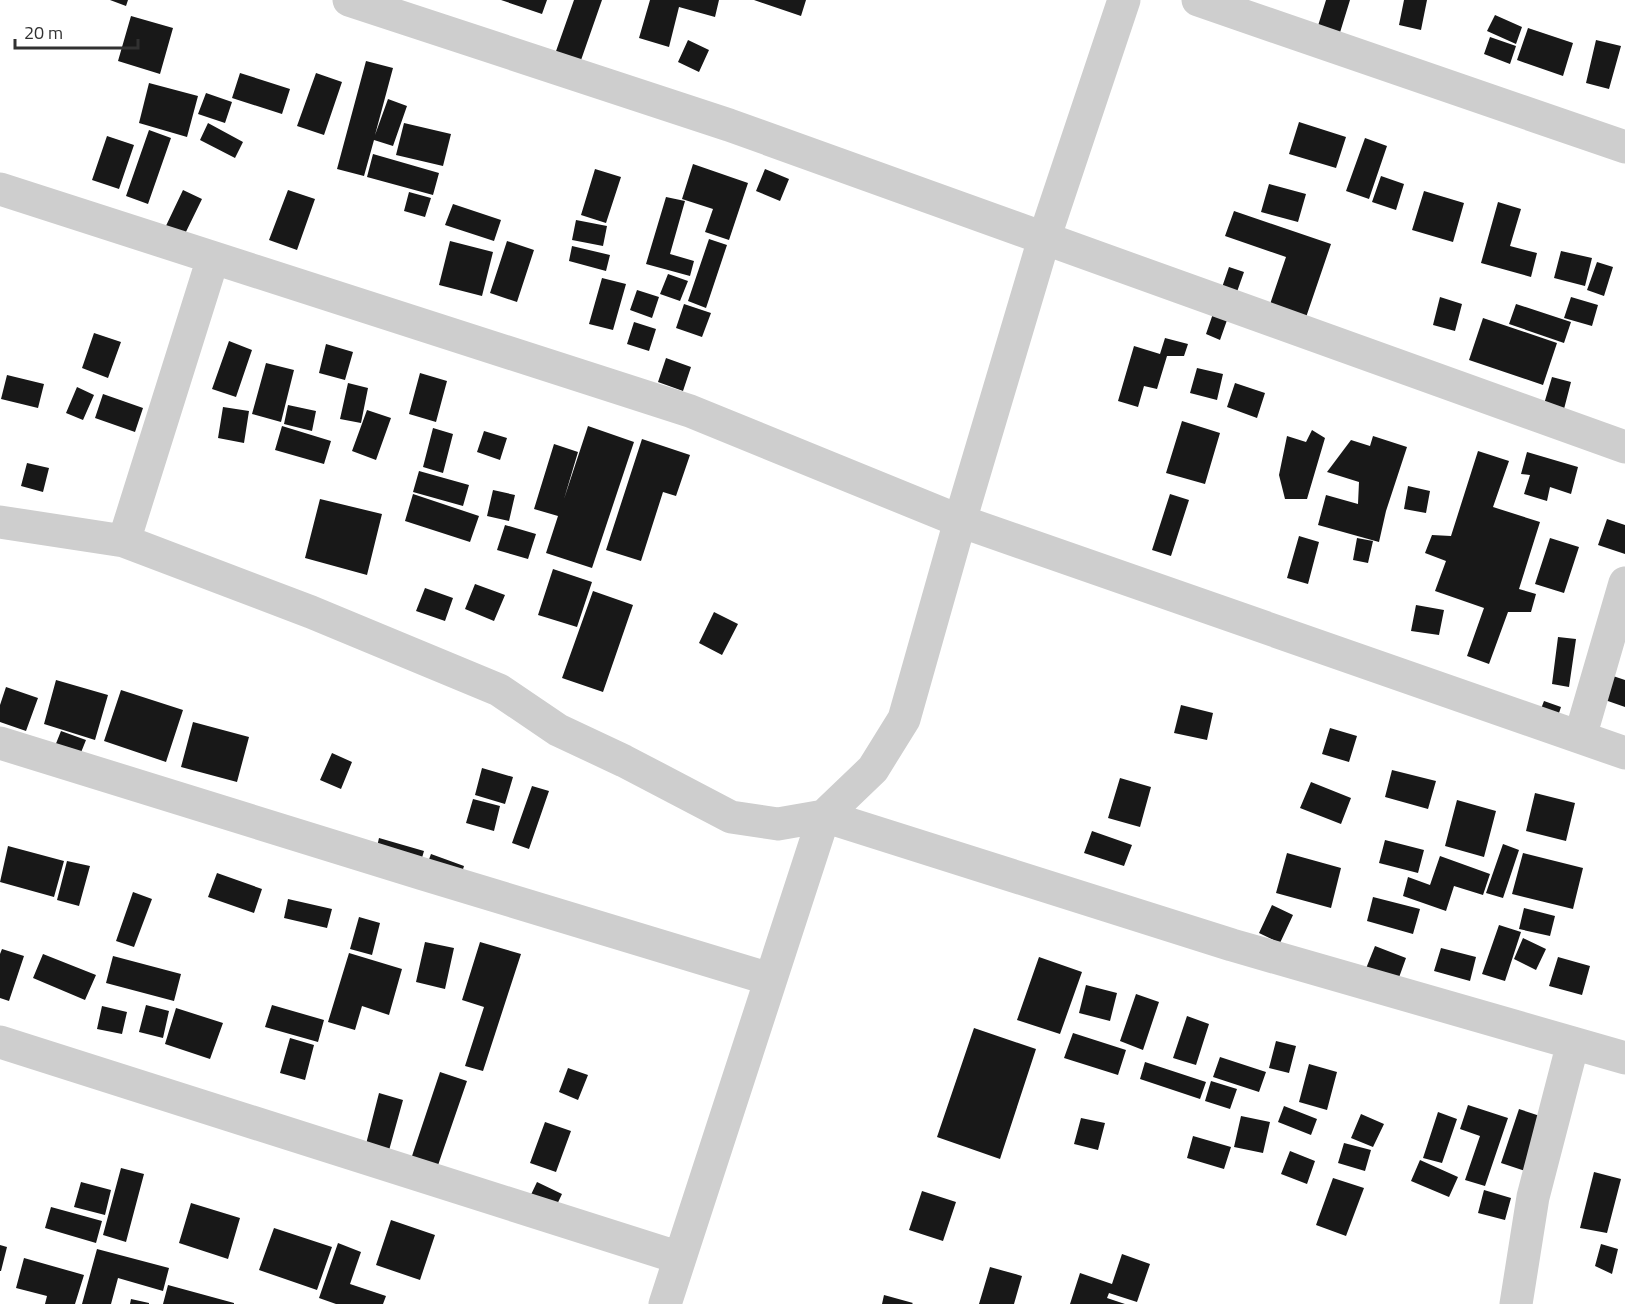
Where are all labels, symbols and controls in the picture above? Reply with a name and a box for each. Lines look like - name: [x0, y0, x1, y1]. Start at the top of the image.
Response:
- scale bar: [15, 12, 138, 50]
- text: 20 m: [24, 19, 63, 46]

